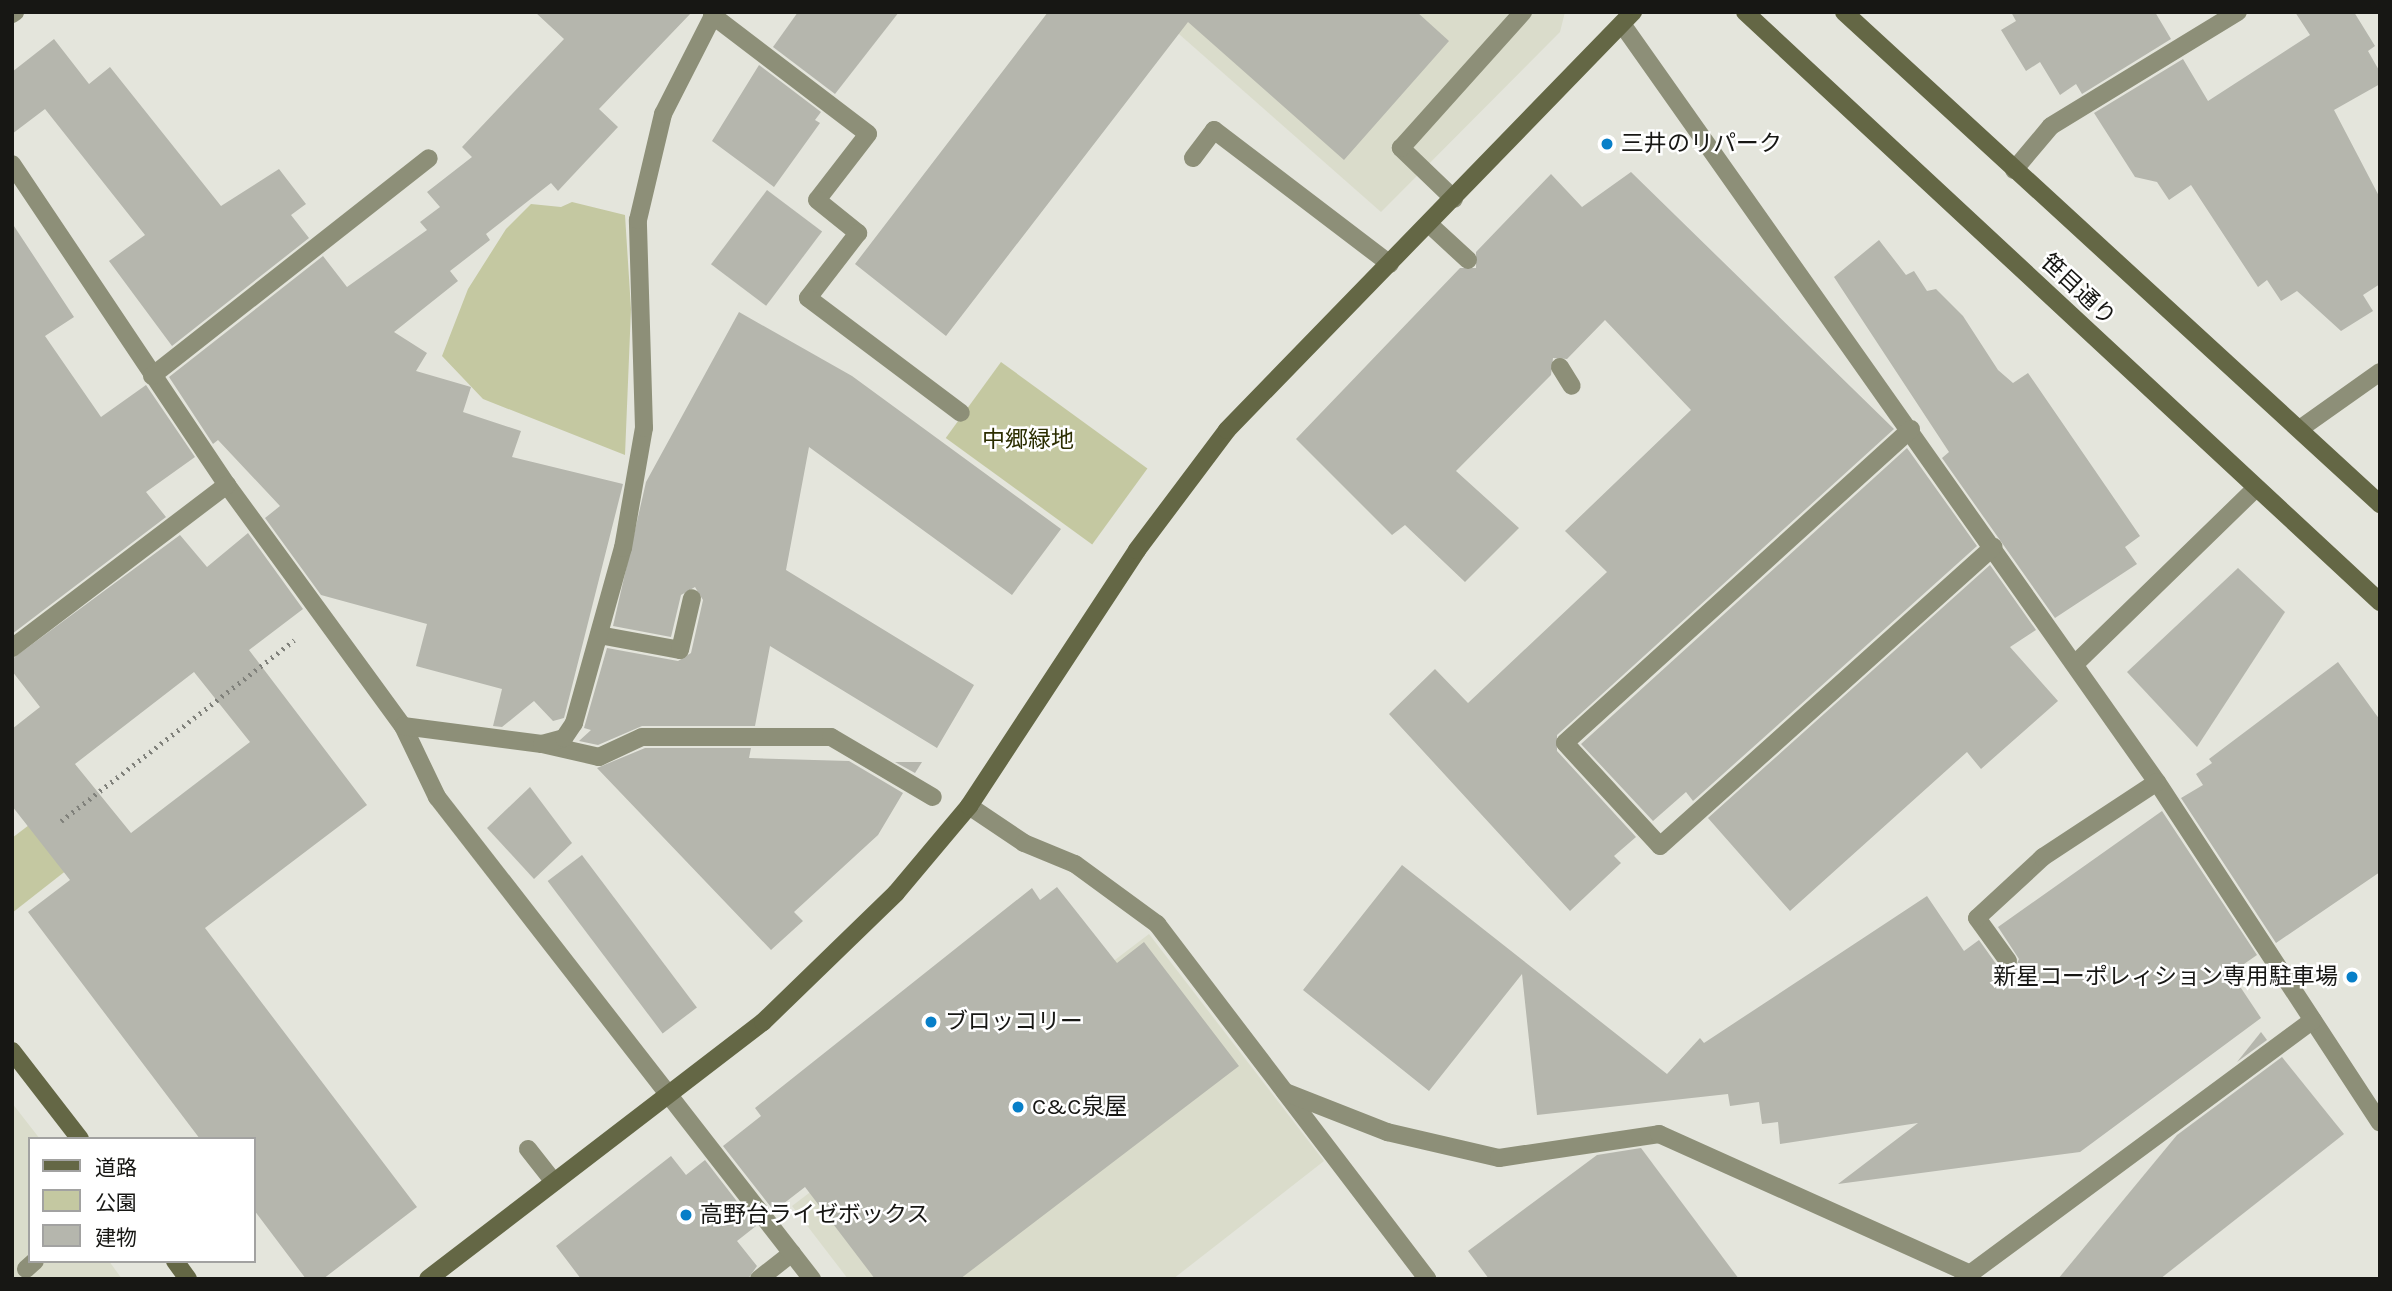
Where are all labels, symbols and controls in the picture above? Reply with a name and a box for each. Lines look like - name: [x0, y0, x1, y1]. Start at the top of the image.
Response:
- place label: 三井のリパーク: [1621, 130, 1782, 158]
- marker: 三井のリパーク: [1599, 136, 1615, 152]
- street label: 笹目通り: [2035, 249, 2121, 331]
- park label: 中郷緑地: [982, 426, 1074, 454]
- place label: 新星コーポレィション専用駐車場: [1993, 963, 2338, 991]
- marker: 新星コーポレィション専用駐車場: [2344, 969, 2360, 985]
- place label: ブロッコリー: [945, 1008, 1083, 1036]
- marker: ブロッコリー: [923, 1014, 939, 1030]
- place label: C&C泉屋: [1032, 1093, 1127, 1121]
- marker: C&C泉屋: [1010, 1099, 1026, 1115]
- legend: [28, 1137, 256, 1263]
- text: 道路: [95, 1156, 137, 1180]
- text: 公園: [95, 1191, 137, 1215]
- place label: 高野台ライゼボックス: [700, 1201, 930, 1229]
- marker: 高野台ライゼボックス: [678, 1207, 694, 1223]
- text: 建物: [95, 1226, 137, 1250]

